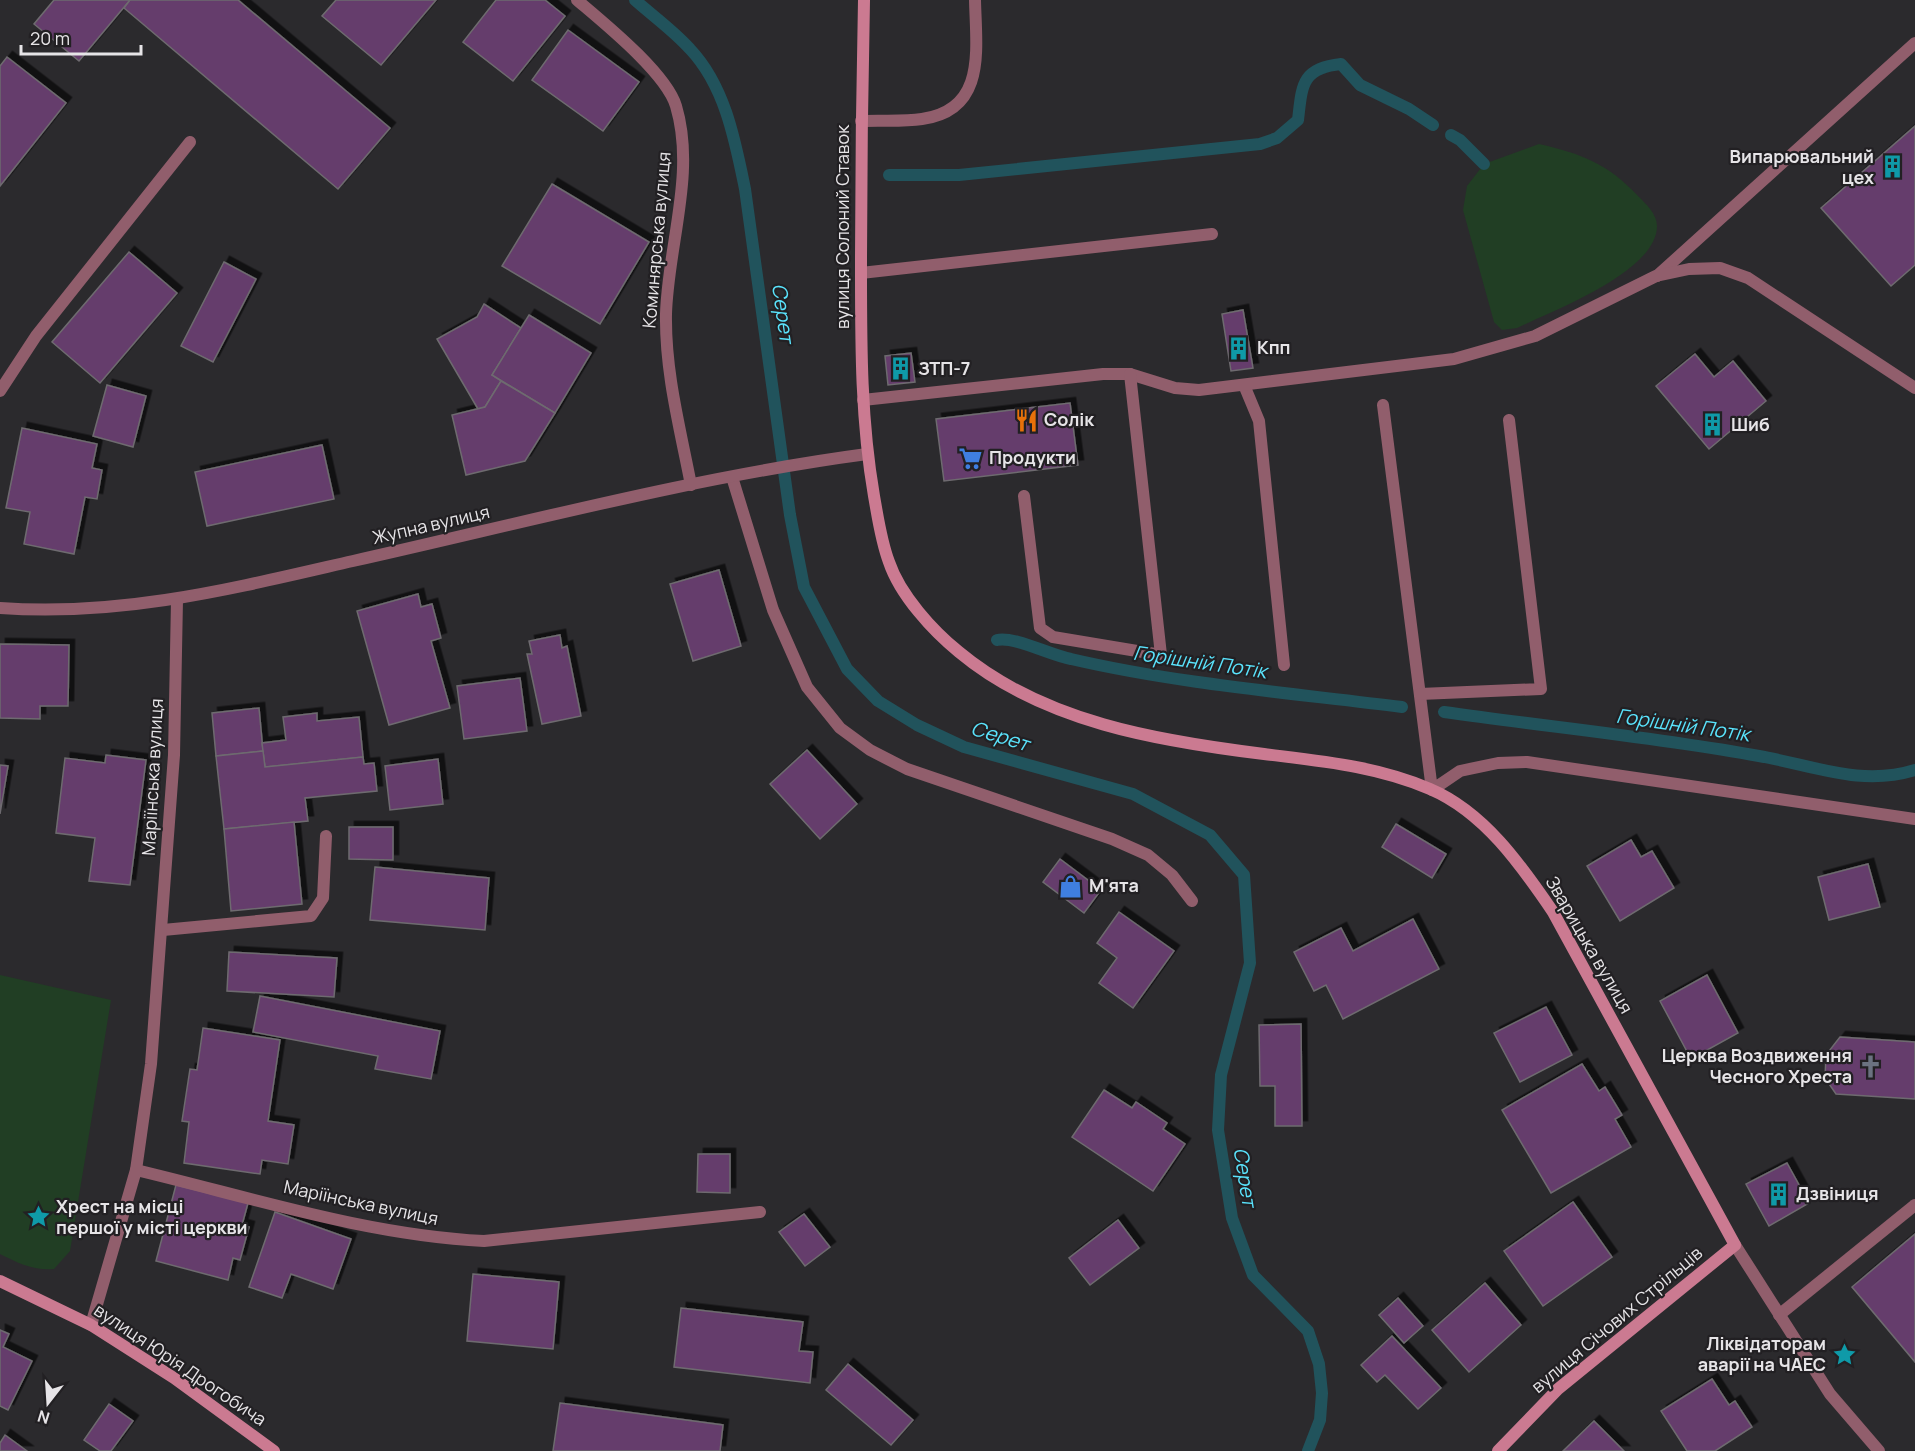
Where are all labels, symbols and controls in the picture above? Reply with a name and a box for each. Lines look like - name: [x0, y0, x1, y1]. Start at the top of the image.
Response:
- scale bar: [21, 18, 141, 56]
- text: 20 m: [30, 26, 70, 50]
- street label: вулиця Солоний Ставок: [830, 124, 854, 329]
- place label: Випарювальний цех: [1730, 144, 1874, 189]
- street label: Коминярська вулиця: [636, 151, 676, 329]
- building icon: Випарювальний цех: [1879, 154, 1905, 180]
- water label: Серет: [766, 282, 801, 347]
- building icon: Кпп: [1226, 335, 1252, 361]
- place label: Кпп: [1257, 335, 1291, 359]
- building icon: ЗТП-7: [887, 356, 913, 382]
- place label: ЗТП-7: [918, 356, 970, 380]
- restaurant icon: Солік: [1013, 407, 1039, 433]
- place label: Солік: [1044, 407, 1095, 431]
- building icon: Шиб: [1700, 412, 1726, 438]
- place label: Шиб: [1731, 412, 1770, 436]
- supermarket icon: Продукти: [958, 445, 984, 471]
- place label: Продукти: [989, 445, 1076, 469]
- street label: Жупна вулиця: [370, 499, 492, 549]
- water label: Горішній Потік: [1132, 639, 1272, 685]
- street label: Маріїнська вулиця: [136, 698, 168, 856]
- water label: Горішній Потік: [1615, 702, 1755, 748]
- water label: Серет: [968, 714, 1035, 758]
- street label: Зварицька вулиця: [1541, 871, 1639, 1018]
- shop icon: М'ята: [1058, 873, 1084, 899]
- place label: М'ята: [1089, 873, 1139, 897]
- place label: Церква Воздвиження Чесного Хреста: [1662, 1043, 1852, 1088]
- church icon: Церква Воздвиження Чесного Хреста: [1857, 1053, 1883, 1079]
- water label: Серет: [1228, 1145, 1264, 1211]
- street label: Маріїнська вулиця: [282, 1174, 441, 1230]
- building icon: Дзвіниця: [1765, 1181, 1791, 1207]
- place label: Дзвіниця: [1796, 1181, 1878, 1205]
- place label: Хрест на місці першої у місті церкви: [56, 1194, 248, 1239]
- place icon: Хрест на місці першої у місті церкви: [25, 1204, 51, 1230]
- street label: вулиця Січових Стрільців: [1526, 1240, 1707, 1398]
- street label: вулиця Юрія Дрогобича: [90, 1297, 271, 1431]
- place label: Ліквідаторам аварії на ЧАЕС: [1698, 1331, 1826, 1376]
- place icon: Ліквідаторам аварії на ЧАЕС: [1831, 1341, 1857, 1367]
- north arrow: [18, 1373, 78, 1433]
- text: N: [35, 1405, 52, 1430]

